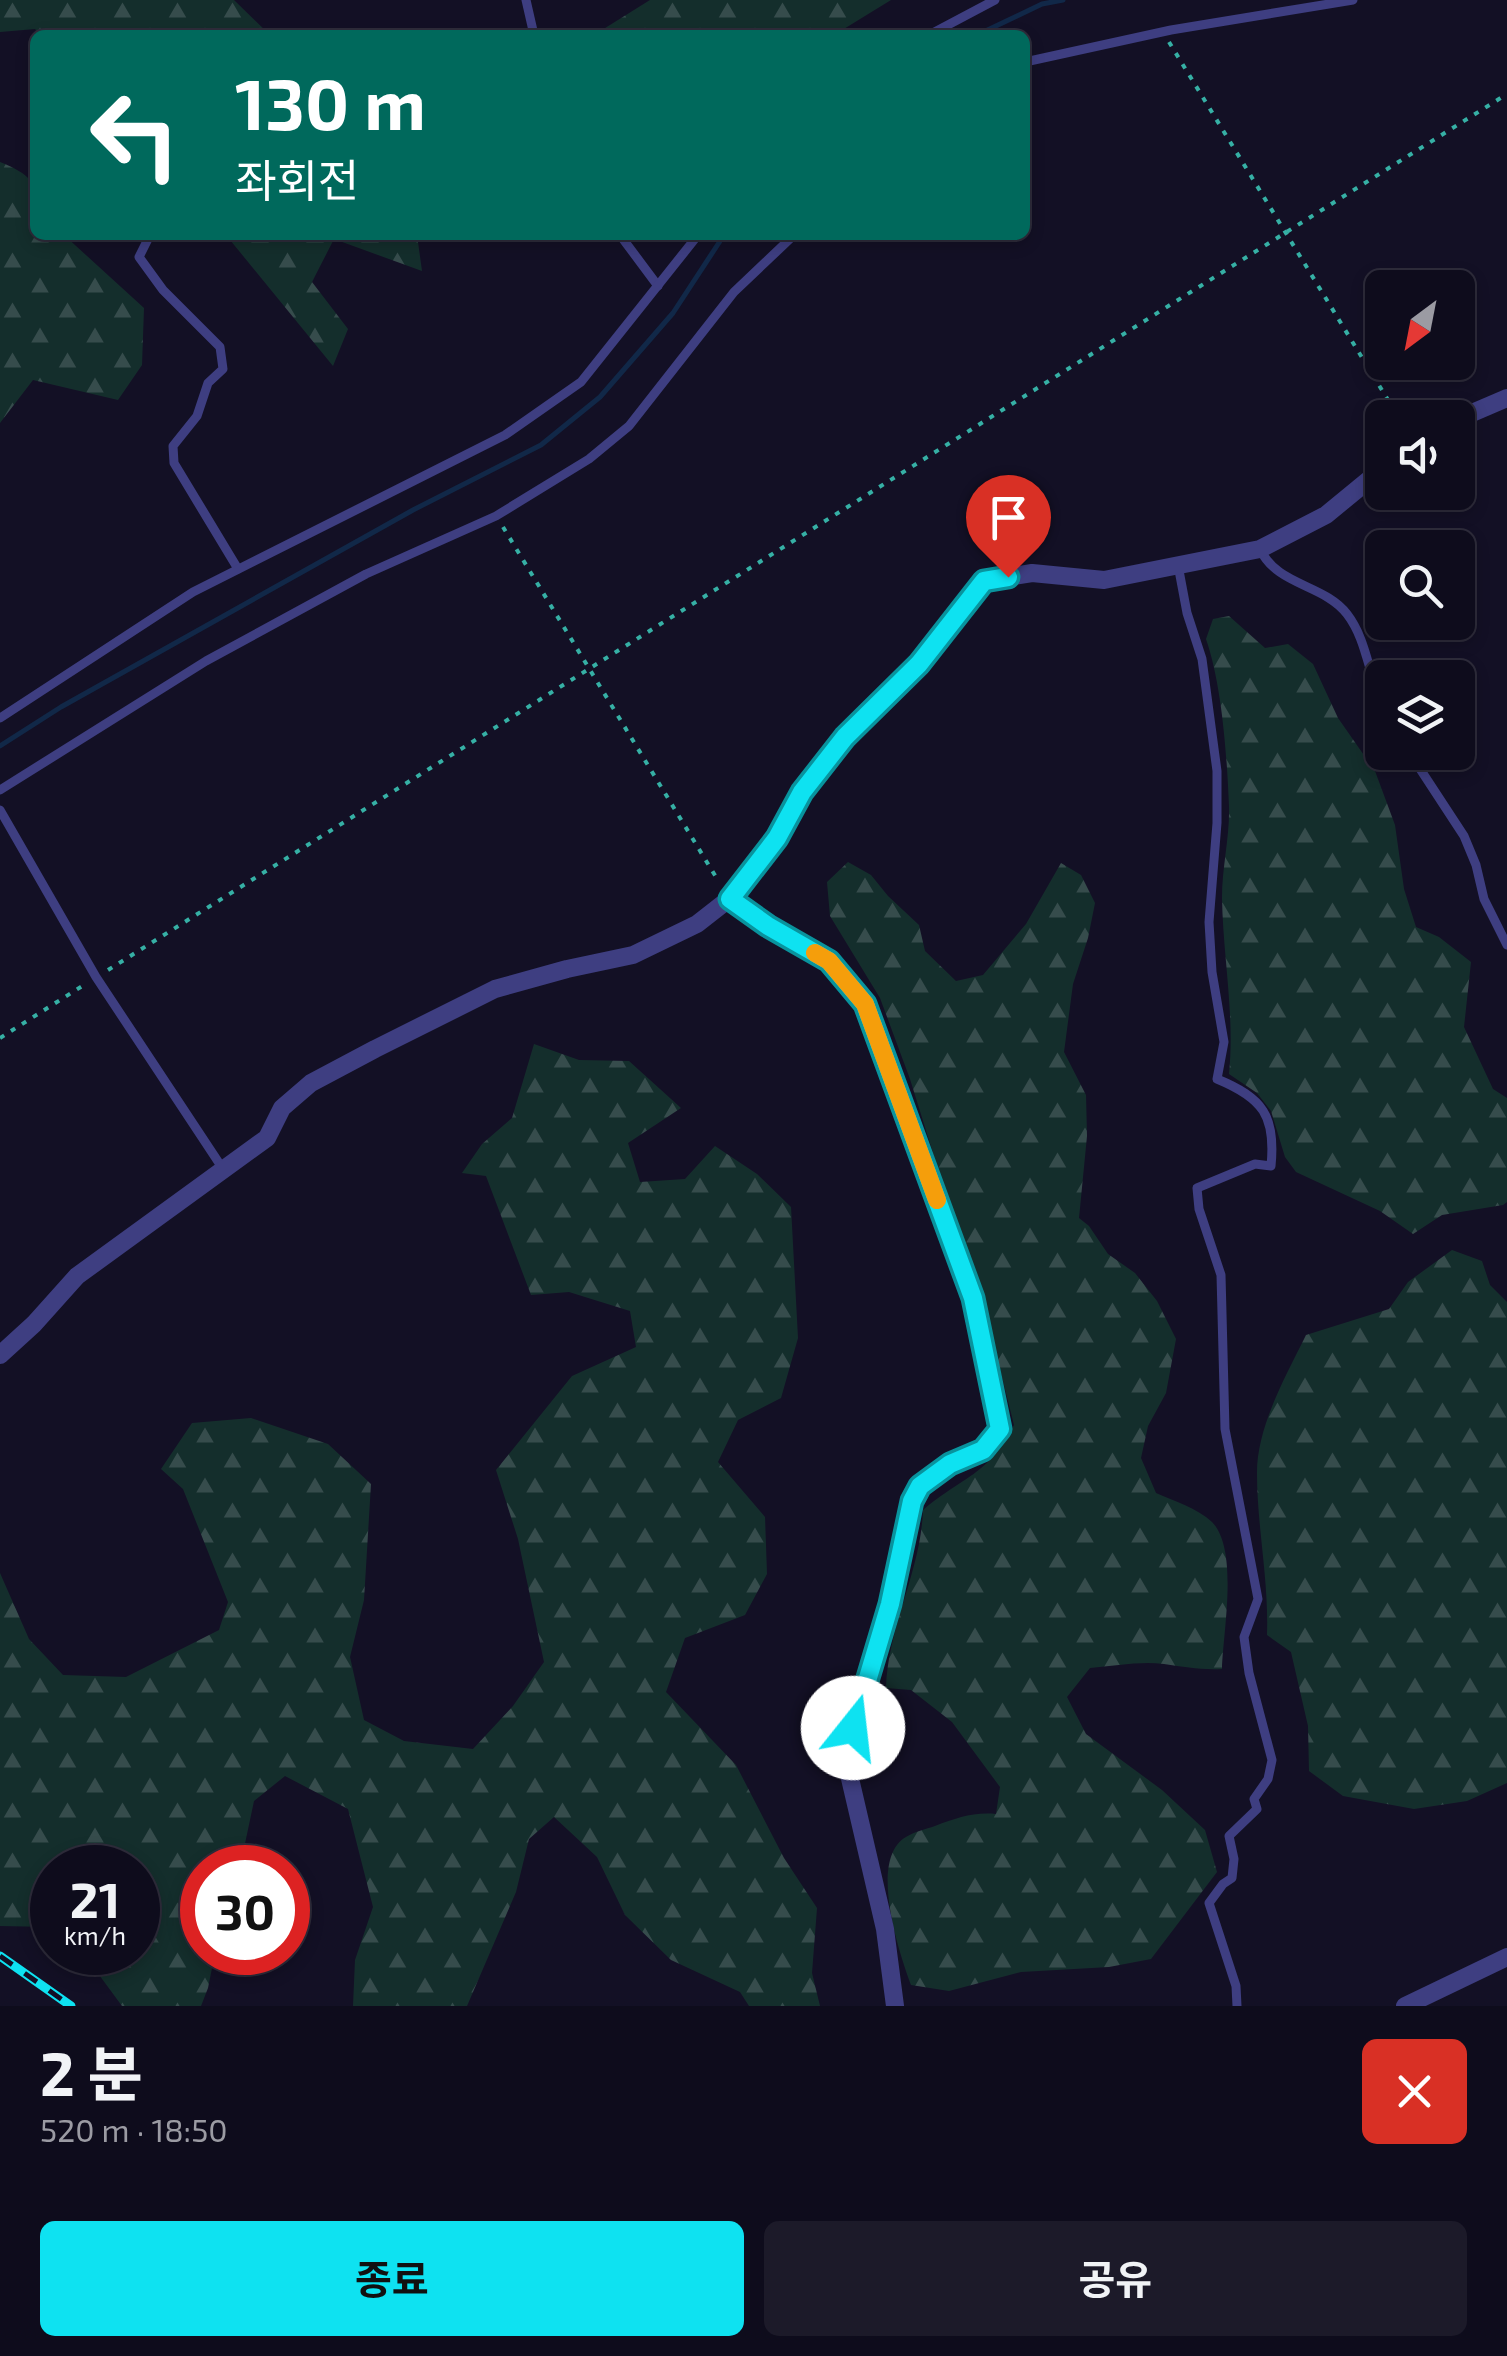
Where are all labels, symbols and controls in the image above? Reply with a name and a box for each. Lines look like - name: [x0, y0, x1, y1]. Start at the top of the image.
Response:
- text: 130 m: [235, 60, 426, 144]
- icon: left: [70, 70, 200, 200]
- text: 좌회전: [235, 152, 359, 206]
- north arrow: [1365, 270, 1475, 380]
- map controls: [1365, 270, 1475, 770]
- button: sound: [1365, 400, 1475, 510]
- pin: [966, 475, 1051, 578]
- icon: arrive: [981, 490, 1036, 545]
- button: search: [1365, 530, 1475, 640]
- button: layers: [1365, 660, 1475, 770]
- position arrow: [801, 1676, 905, 1780]
- speed limit sign: 30: [180, 1845, 310, 1975]
- text: 21: [70, 1868, 120, 1928]
- text: km/h: [64, 1920, 126, 1950]
- text: 2 분: [40, 2036, 143, 2108]
- button: close: [1362, 2039, 1467, 2144]
- text: 520 m · 18:50: [40, 2110, 228, 2148]
- button: 종료: [40, 2221, 744, 2336]
- button: 공유: [764, 2221, 1467, 2336]

